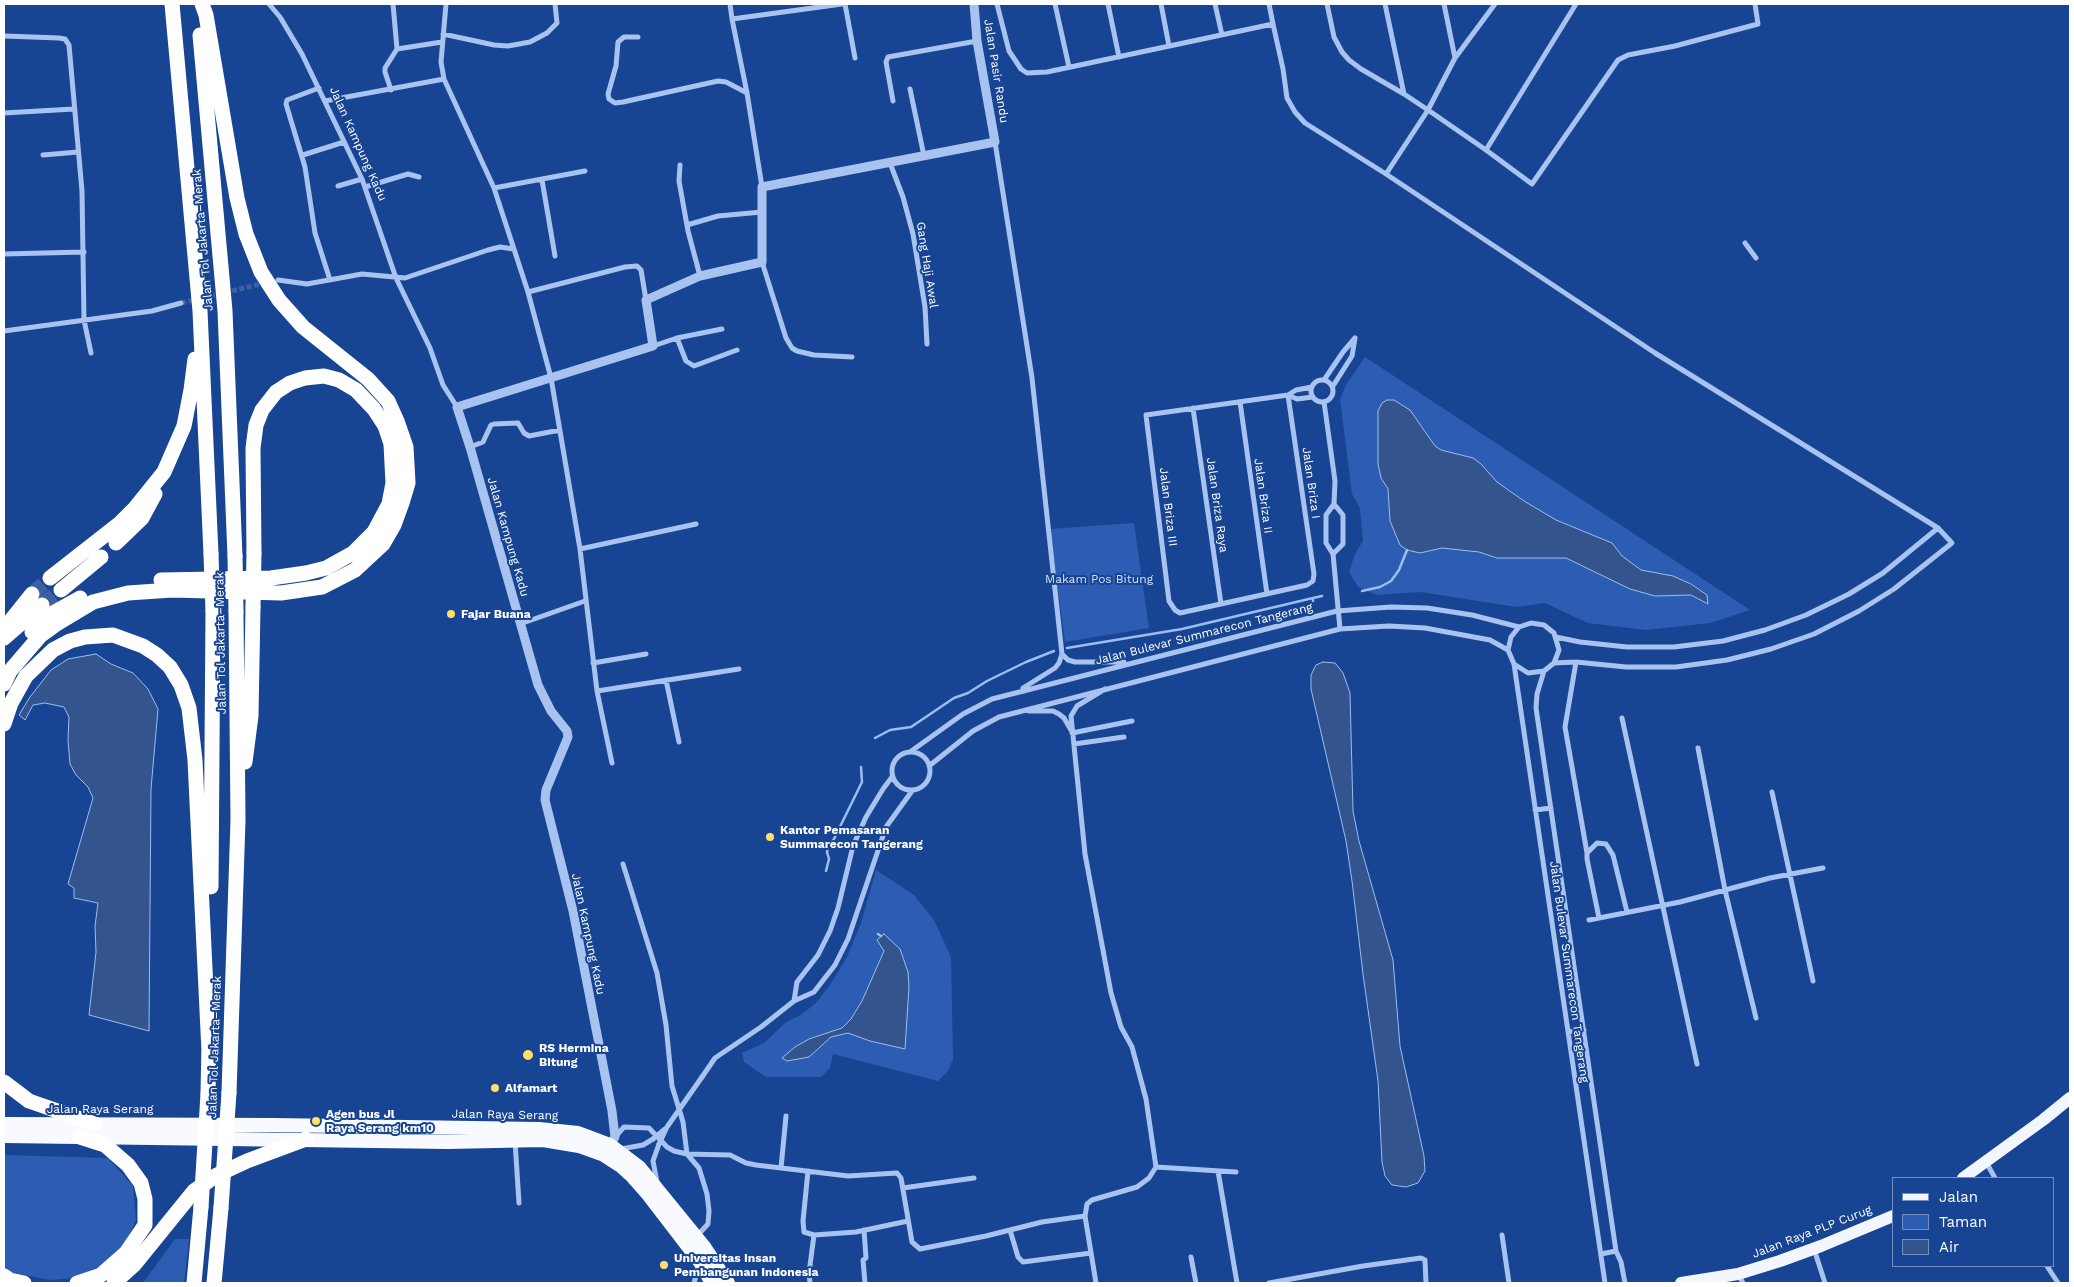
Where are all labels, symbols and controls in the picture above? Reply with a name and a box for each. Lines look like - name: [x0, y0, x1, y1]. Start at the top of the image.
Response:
- street label: Jalan Pasir Randu: [981, 18, 1011, 124]
- street label: Jalan Kampung Kadu: [326, 85, 390, 203]
- street label: Jalan Tol Jakarta–Merak: [190, 168, 216, 312]
- street label: Gang Haji Awal: [913, 221, 941, 309]
- street label: Jalan Briza I: [1299, 446, 1323, 520]
- street label: Jalan Briza Raya: [1203, 457, 1231, 553]
- street label: Jalan Briza II: [1251, 458, 1275, 534]
- street label: Jalan Briza III: [1156, 467, 1180, 547]
- street label: Jalan Kampung Kadu: [484, 476, 532, 598]
- street label: Jalan Tol Jakarta–Merak: [213, 572, 229, 714]
- park label: Makam Pos Bitung: [1045, 572, 1153, 586]
- street label: Jalan Bulevar Summarecon Tangerang: [1094, 600, 1314, 668]
- place label: Fajar Buana: [461, 607, 531, 621]
- marker: Fajar Buana: [445, 608, 457, 620]
- place label: Kantor Pemasaran Summarecon Tangerang: [780, 823, 923, 851]
- marker: Kantor Pemasaran Summarecon Tangerang: [764, 831, 776, 843]
- street label: Jalan Bulevar Summarecon Tangerang: [1546, 860, 1592, 1084]
- street label: Jalan Kampung Kadu: [568, 872, 608, 996]
- street label: Jalan Tol Jakarta–Merak: [205, 975, 225, 1119]
- place label: RS Hermina Bitung: [539, 1041, 609, 1069]
- marker: RS Hermina Bitung: [521, 1048, 535, 1062]
- place label: Alfamart: [505, 1081, 557, 1095]
- marker: Alfamart: [489, 1082, 501, 1094]
- street label: Jalan Raya Serang: [47, 1102, 153, 1116]
- place label: Agen bus Jl Raya Serang km10: [326, 1107, 434, 1135]
- street label: Jalan Raya Serang: [452, 1107, 558, 1123]
- marker: Agen bus Jl Raya Serang km10: [310, 1115, 322, 1127]
- legend: [1892, 1177, 2054, 1267]
- text: Jalan: [1939, 1188, 1978, 1206]
- street label: Jalan Raya PLP Curug: [1750, 1203, 1874, 1261]
- text: Taman: [1939, 1213, 1987, 1231]
- text: Air: [1939, 1238, 1959, 1256]
- place label: Universitas Insan Pembangunan Indonesia: [674, 1251, 818, 1279]
- marker: Universitas Insan Pembangunan Indonesia: [658, 1259, 670, 1271]

